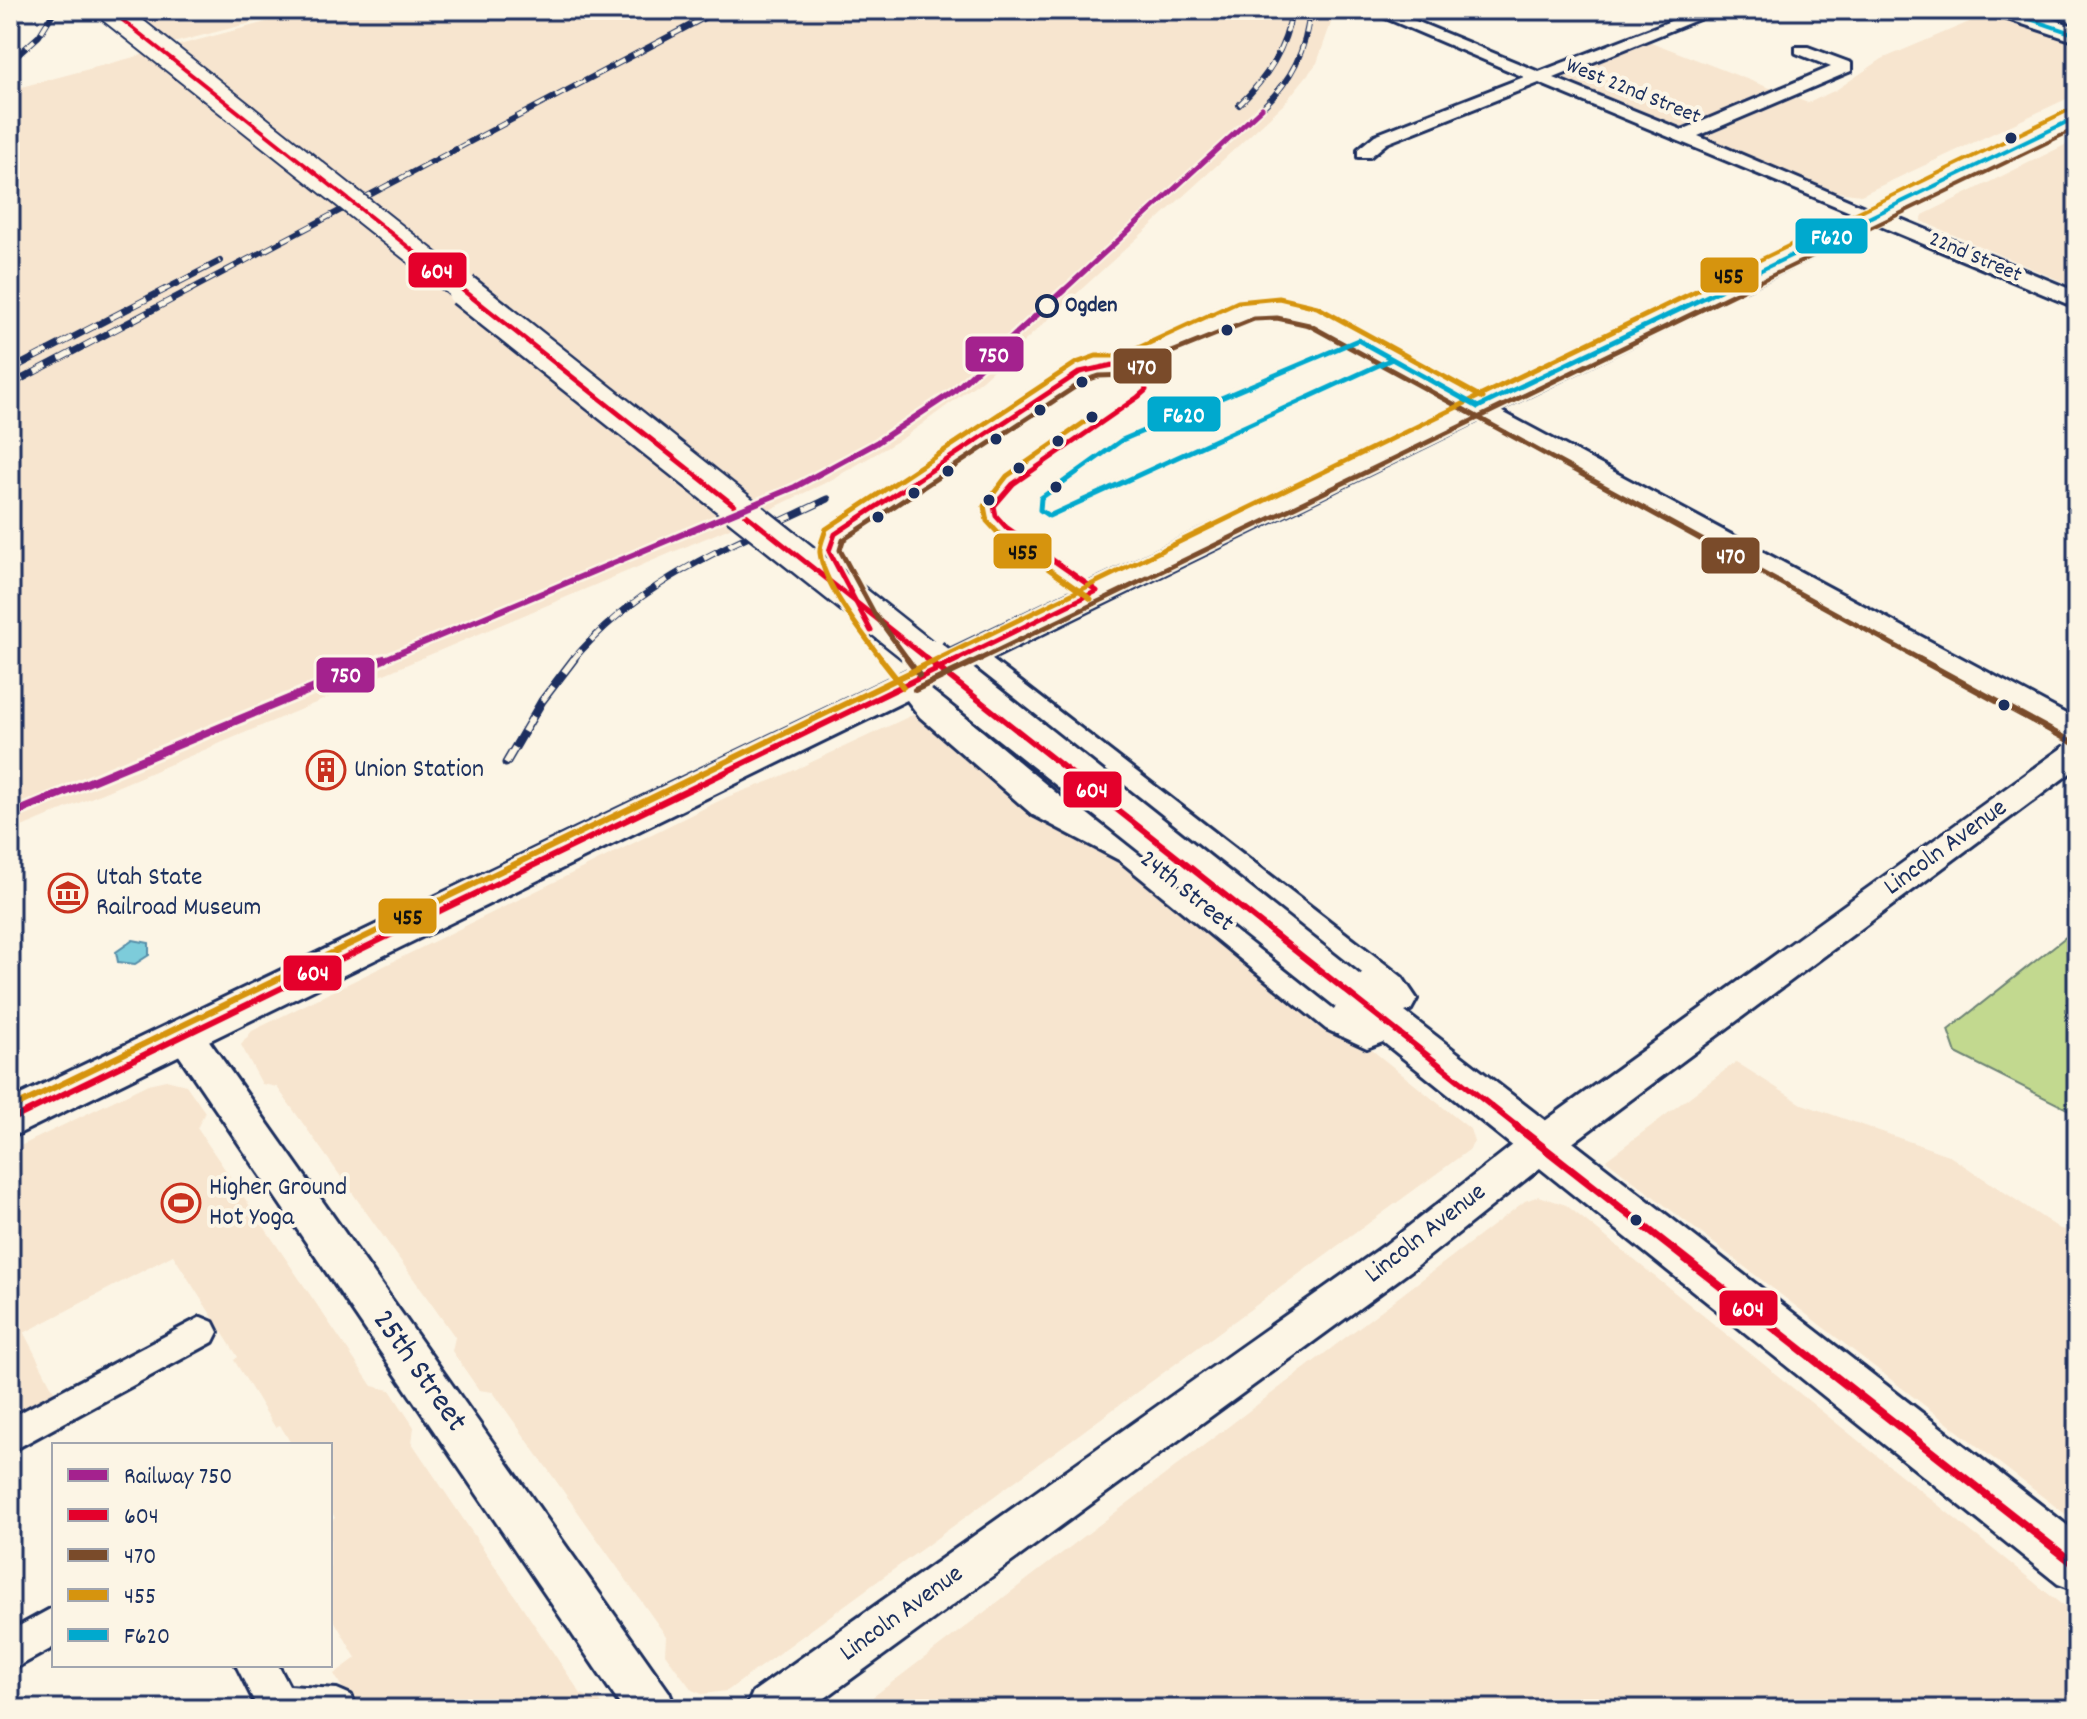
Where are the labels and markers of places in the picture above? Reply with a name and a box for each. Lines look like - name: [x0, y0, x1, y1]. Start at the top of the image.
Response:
- unlabelled marker: [2003, 130, 2019, 146]
- place label: Ogden: [1065, 291, 1117, 322]
- marker: Ogden: [1036, 295, 1058, 317]
- unlabelled marker: [1219, 322, 1235, 338]
- unlabelled marker: [1074, 374, 1090, 390]
- unlabelled marker: [1032, 402, 1048, 418]
- unlabelled marker: [1084, 409, 1100, 425]
- unlabelled marker: [988, 431, 1004, 447]
- unlabelled marker: [1050, 433, 1066, 449]
- unlabelled marker: [1011, 460, 1027, 476]
- unlabelled marker: [940, 463, 956, 479]
- unlabelled marker: [1048, 479, 1064, 495]
- unlabelled marker: [906, 485, 922, 501]
- unlabelled marker: [981, 492, 997, 508]
- unlabelled marker: [870, 509, 886, 525]
- unlabelled marker: [1996, 697, 2012, 713]
- building icon: Union Station: [305, 749, 347, 791]
- place label: Union Station: [354, 752, 484, 789]
- place label: Utah State Railroad Museum: [96, 860, 261, 927]
- museum icon: Utah State Railroad Museum: [47, 872, 89, 914]
- place label: Higher Ground Hot Yoga: [209, 1170, 347, 1237]
- sports icon: Higher Ground Hot Yoga: [160, 1182, 202, 1224]
- unlabelled marker: [1628, 1212, 1644, 1228]

